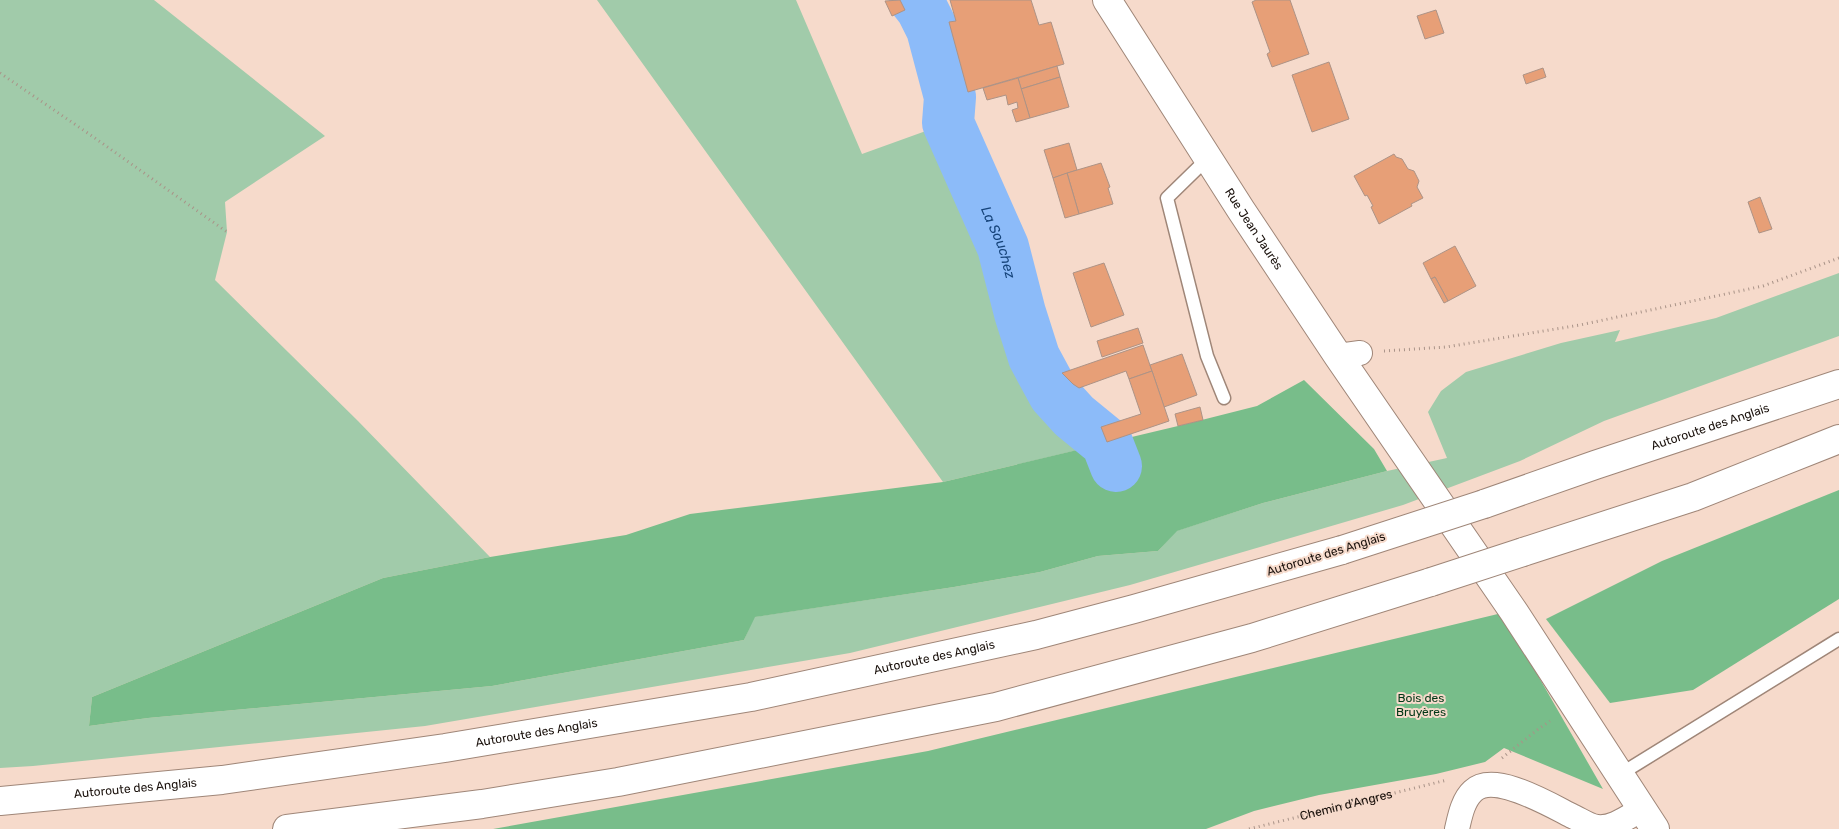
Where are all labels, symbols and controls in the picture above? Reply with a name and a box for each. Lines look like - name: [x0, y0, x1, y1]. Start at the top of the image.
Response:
- street label: Rue Jean Jaurès: [1222, 186, 1286, 272]
- water label: La Souchez: [977, 204, 1019, 280]
- street label: Autoroute des Anglais: [1649, 401, 1771, 453]
- street label: Autoroute des Anglais: [1265, 529, 1387, 579]
- street label: Autoroute des Anglais: [872, 637, 996, 677]
- park label: Bois des Bruyères: [1396, 691, 1446, 719]
- street label: Autoroute des Anglais: [474, 716, 599, 750]
- street label: Autoroute des Anglais: [73, 775, 198, 801]
- street label: Chemin d'Angres: [1298, 787, 1394, 823]

